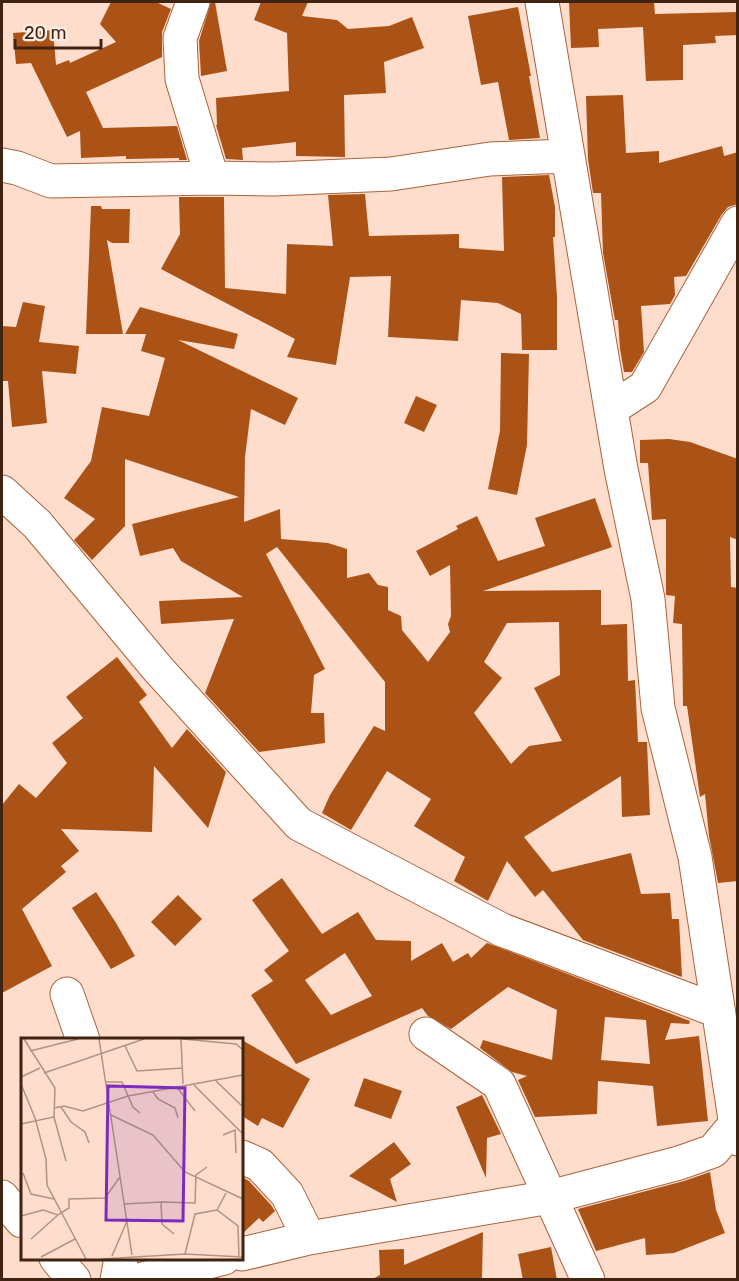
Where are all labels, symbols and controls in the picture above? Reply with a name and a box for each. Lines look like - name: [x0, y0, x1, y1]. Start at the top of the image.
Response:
- scale bar: [15, 12, 100, 50]
- text: 20 m: [24, 22, 66, 44]
- inset map: [21, 1038, 243, 1260]

